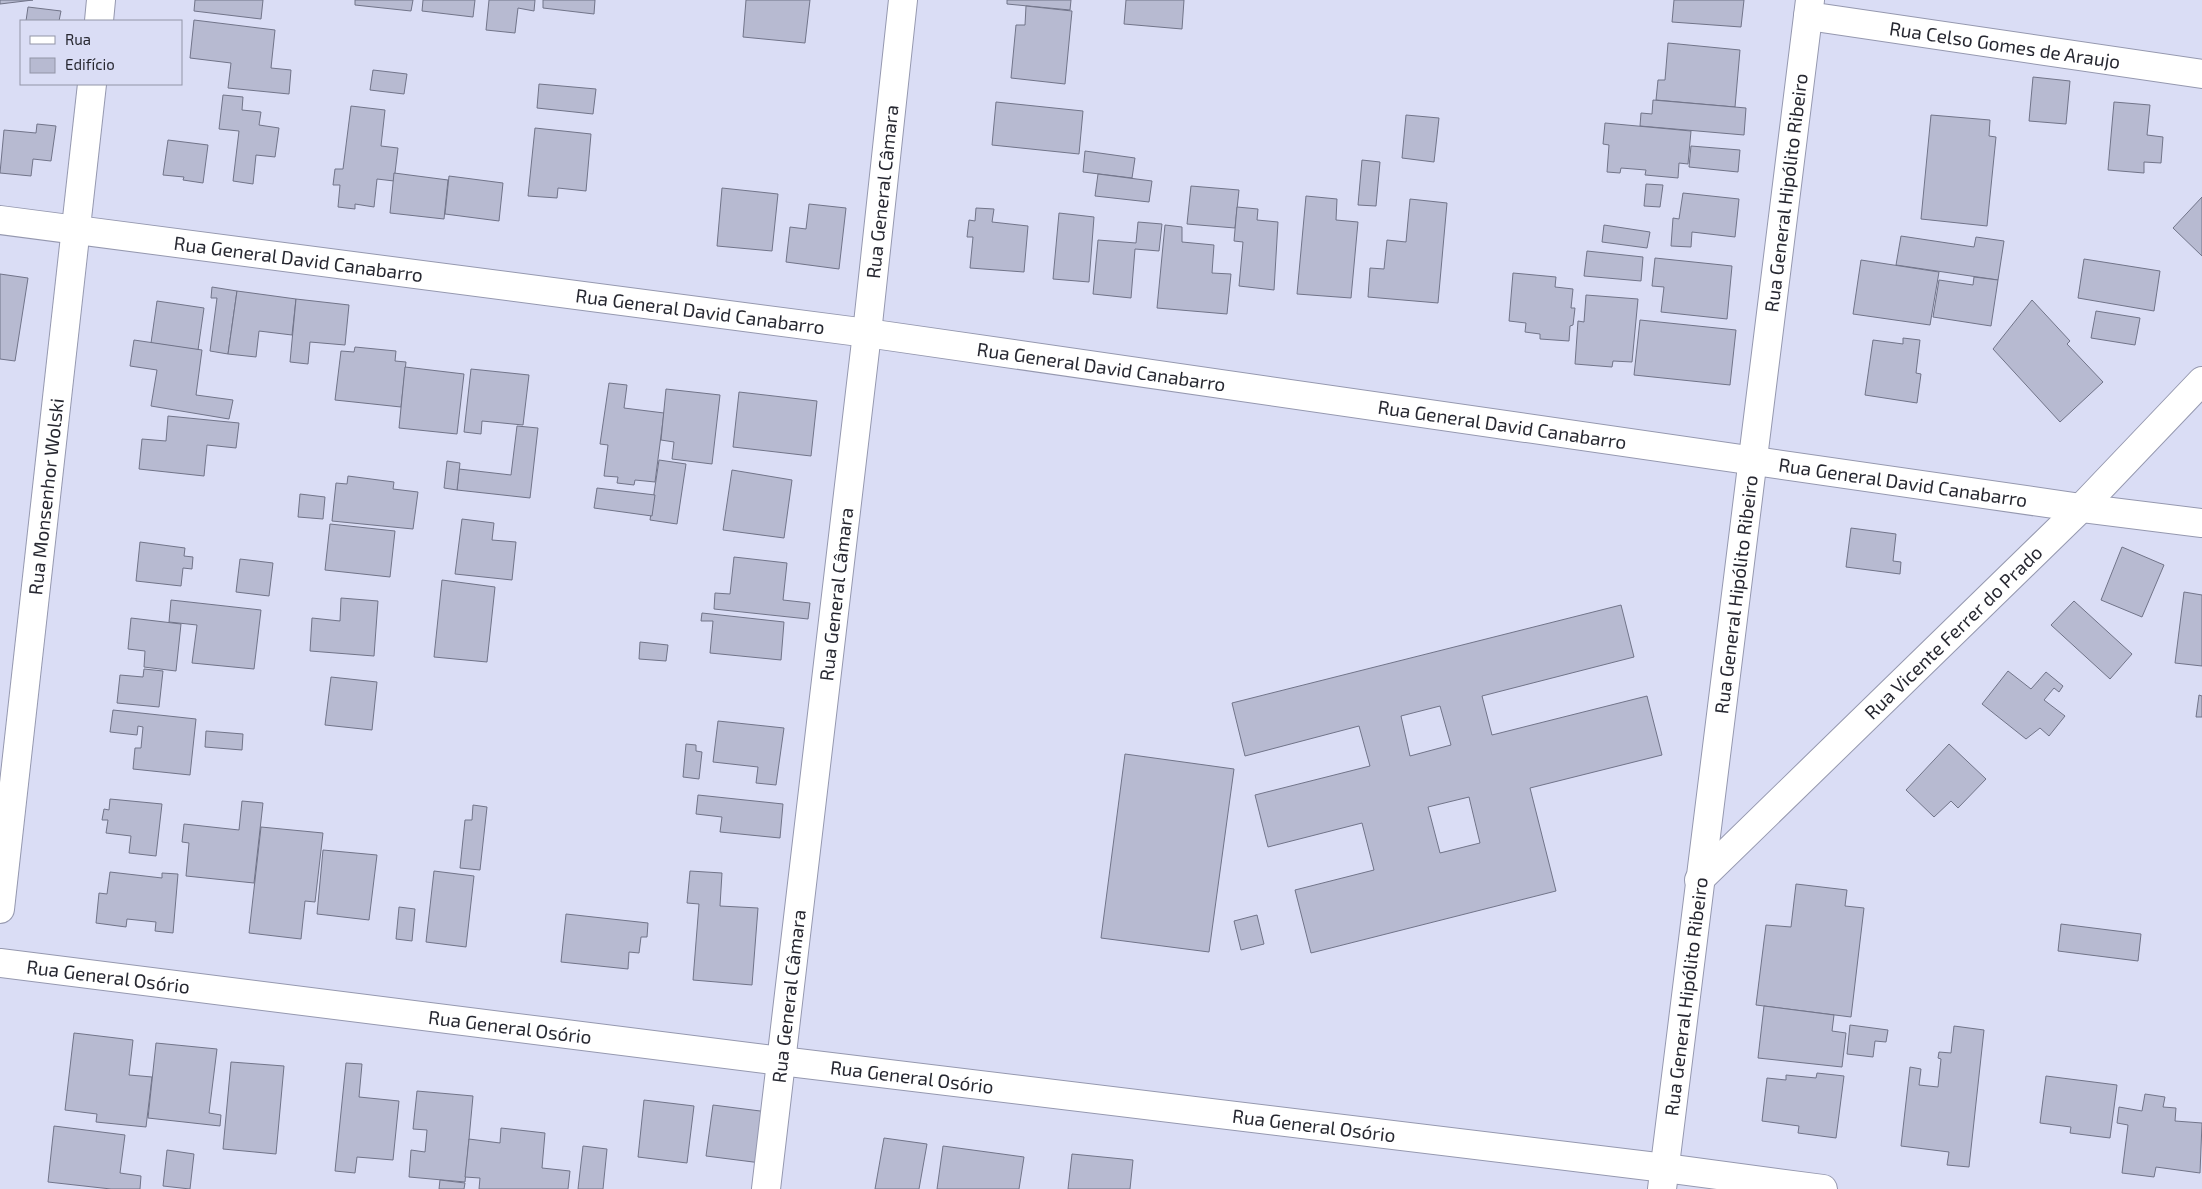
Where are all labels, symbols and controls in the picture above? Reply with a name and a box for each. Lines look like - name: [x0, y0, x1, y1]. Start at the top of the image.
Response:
- street label: Rua Celso Gomes de Araujo: [1888, 16, 2122, 73]
- legend: [20, 20, 182, 85]
- text: Rua: [65, 30, 91, 48]
- text: Edifício: [65, 55, 115, 73]
- street label: Rua General Hipólito Ribeiro: [1759, 72, 1812, 313]
- street label: Rua General Câmara: [861, 104, 903, 280]
- street label: Rua General David Canabarro: [173, 231, 424, 286]
- street label: Rua General David Canabarro: [574, 283, 826, 338]
- street label: Rua General David Canabarro: [975, 337, 1227, 396]
- street label: Rua General David Canabarro: [1376, 395, 1628, 453]
- street label: Rua Monsenhor Wolski: [23, 397, 68, 596]
- street label: Rua General David Canabarro: [1777, 453, 2029, 511]
- street label: Rua General Hipólito Ribeiro: [1709, 474, 1762, 715]
- street label: Rua General Câmara: [814, 506, 857, 682]
- street label: Rua Vicente Ferrer do Prado: [1859, 540, 2047, 724]
- street label: Rua General Hipólito Ribeiro: [1659, 876, 1712, 1117]
- street label: Rua General Câmara: [767, 908, 810, 1084]
- street label: Rua General Osório: [25, 954, 191, 998]
- street label: Rua General Osório: [427, 1005, 593, 1048]
- street label: Rua General Osório: [829, 1055, 995, 1098]
- street label: Rua General Osório: [1231, 1104, 1397, 1146]

